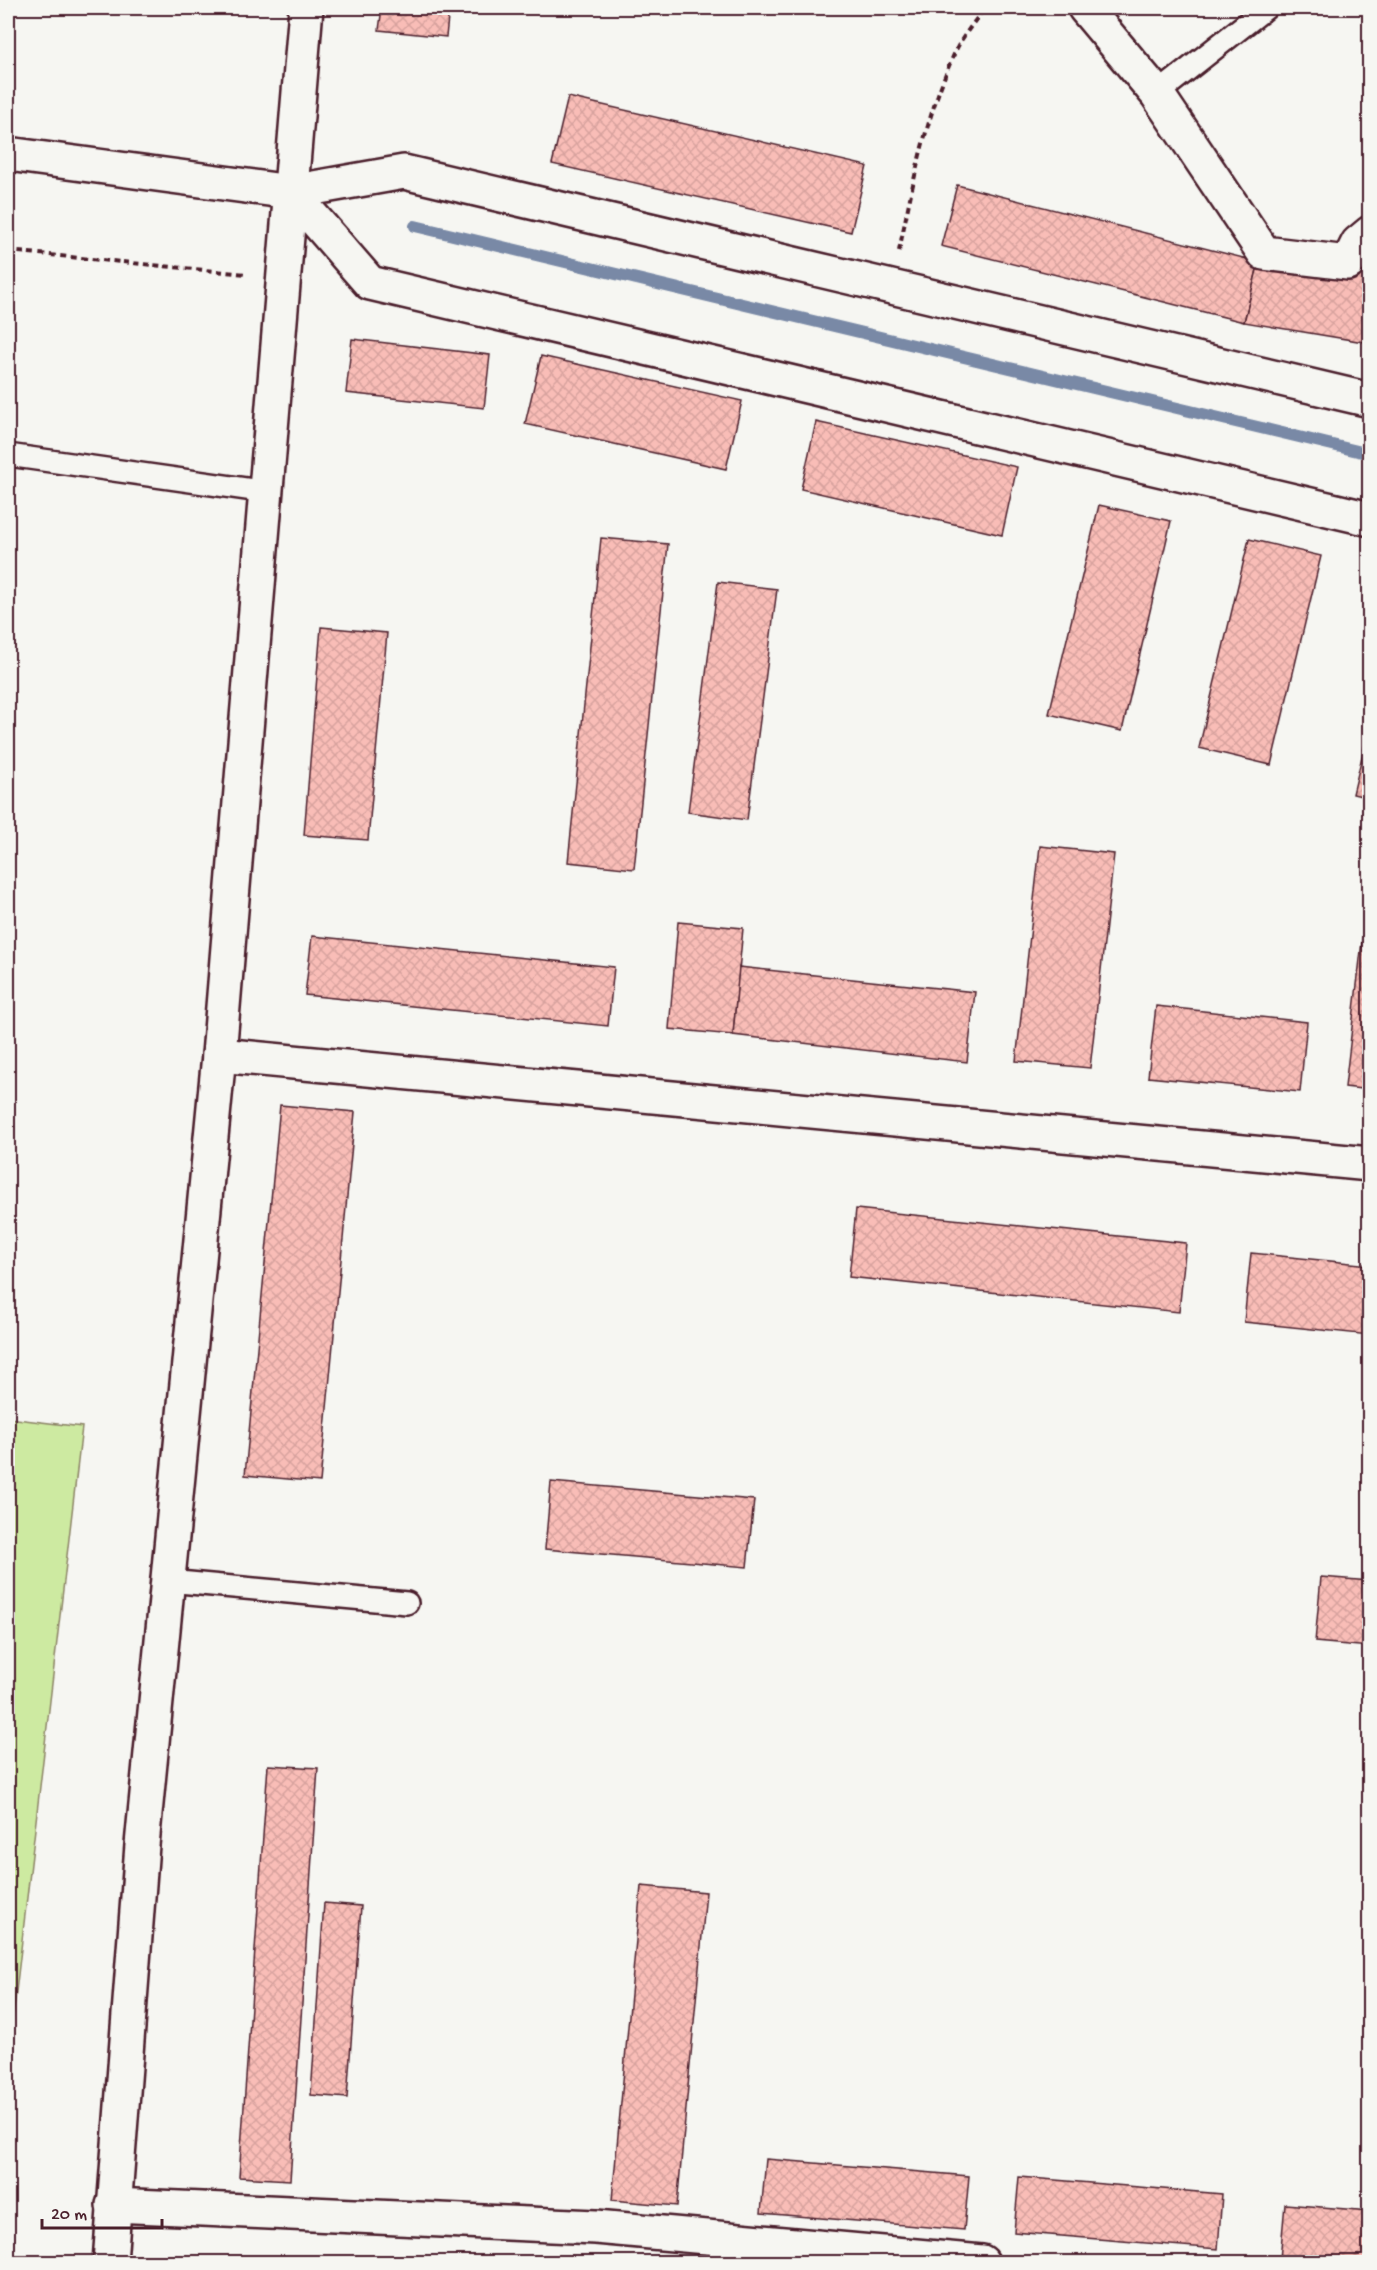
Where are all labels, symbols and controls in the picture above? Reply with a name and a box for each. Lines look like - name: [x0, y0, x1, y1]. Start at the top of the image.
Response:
- scale bar: [42, 2192, 162, 2230]
- text: 20 m: [51, 2205, 87, 2226]

